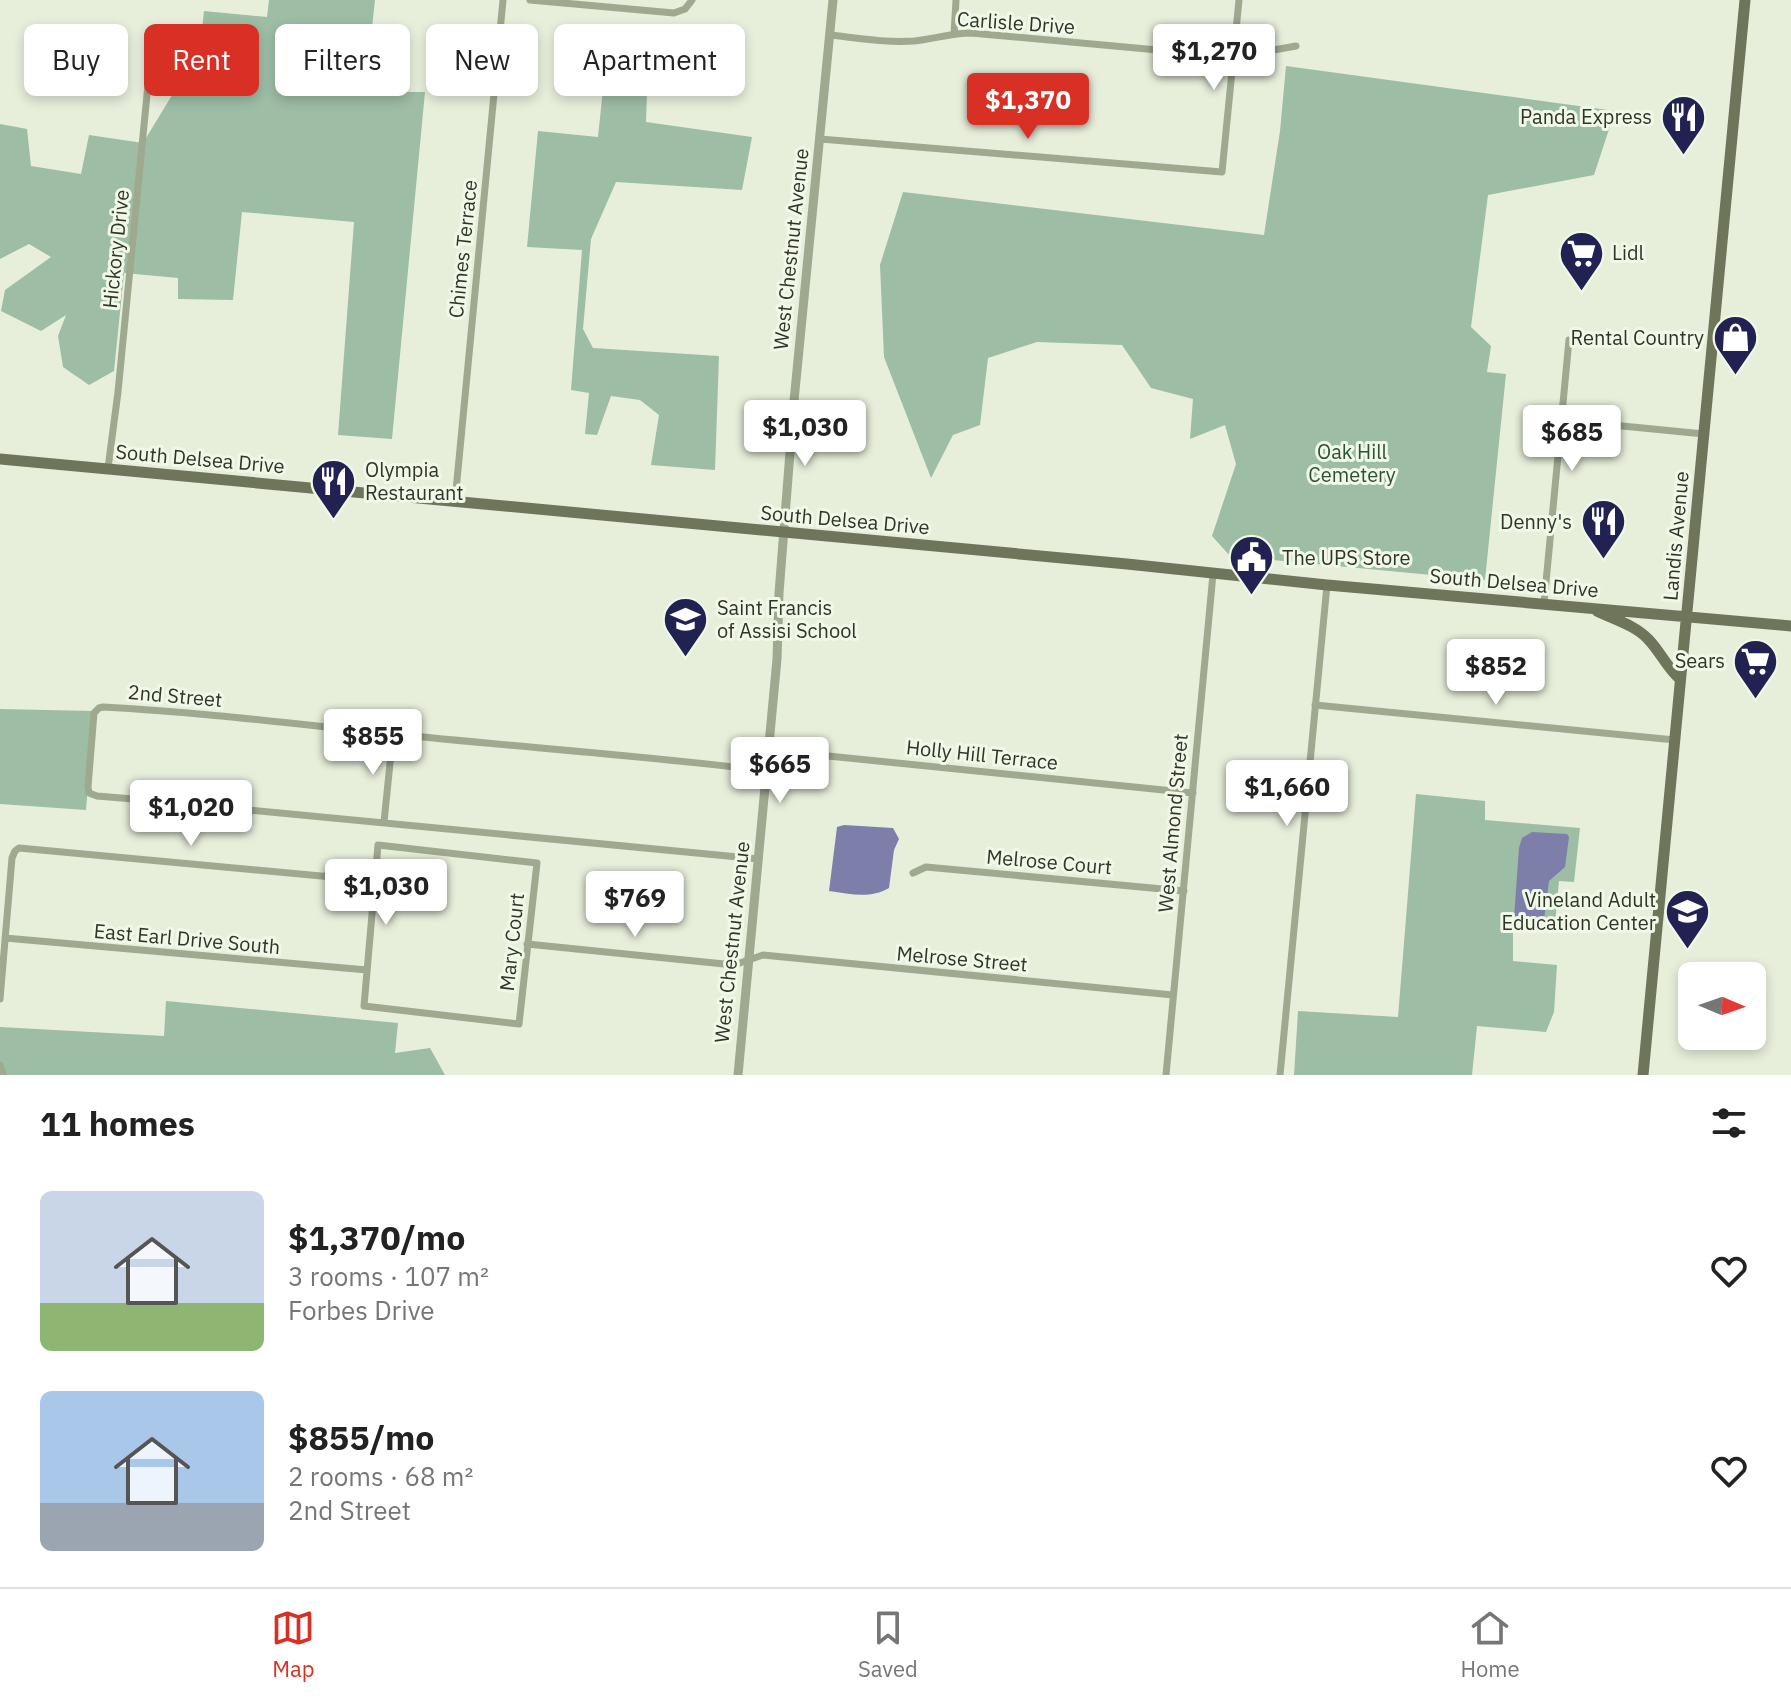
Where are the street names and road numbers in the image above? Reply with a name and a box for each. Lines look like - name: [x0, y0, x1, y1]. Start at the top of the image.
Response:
- street label: Carlisle Drive: [956, 5, 1076, 40]
- street label: West Chestnut Avenue: [766, 147, 815, 351]
- street label: Chimes Terrace: [442, 178, 483, 319]
- street label: Hickory Drive: [96, 188, 135, 310]
- street label: South Delsea Drive: [114, 438, 286, 479]
- street label: Landis Avenue: [1656, 470, 1695, 602]
- street label: South Delsea Drive: [759, 499, 931, 540]
- street label: South Delsea Drive: [1428, 562, 1600, 603]
- street label: 2nd Street: [127, 678, 223, 713]
- street label: West Almond Street: [1151, 732, 1194, 913]
- street label: Holly Hill Terrace: [905, 733, 1059, 776]
- street label: West Chestnut Avenue: [707, 840, 756, 1044]
- street label: Melrose Court: [985, 843, 1113, 880]
- street label: Mary Court: [493, 892, 530, 992]
- street label: East Earl Drive South: [93, 917, 281, 960]
- street label: Melrose Street: [895, 939, 1029, 978]

